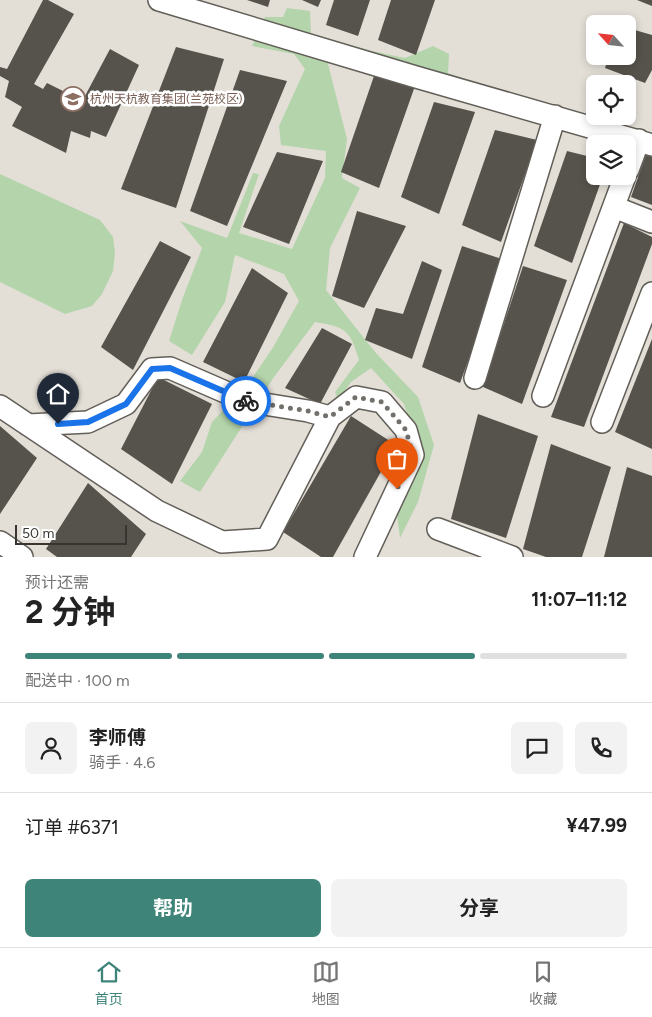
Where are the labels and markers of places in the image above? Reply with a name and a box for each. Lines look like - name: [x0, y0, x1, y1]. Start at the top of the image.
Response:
- school or university icon: 杭州天杭教育集团(兰苑校区): [60, 86, 86, 112]
- place label: 杭州天杭教育集团(兰苑校区): [90, 92, 242, 106]
- pin: [37, 373, 79, 424]
- pin: [376, 438, 418, 489]

